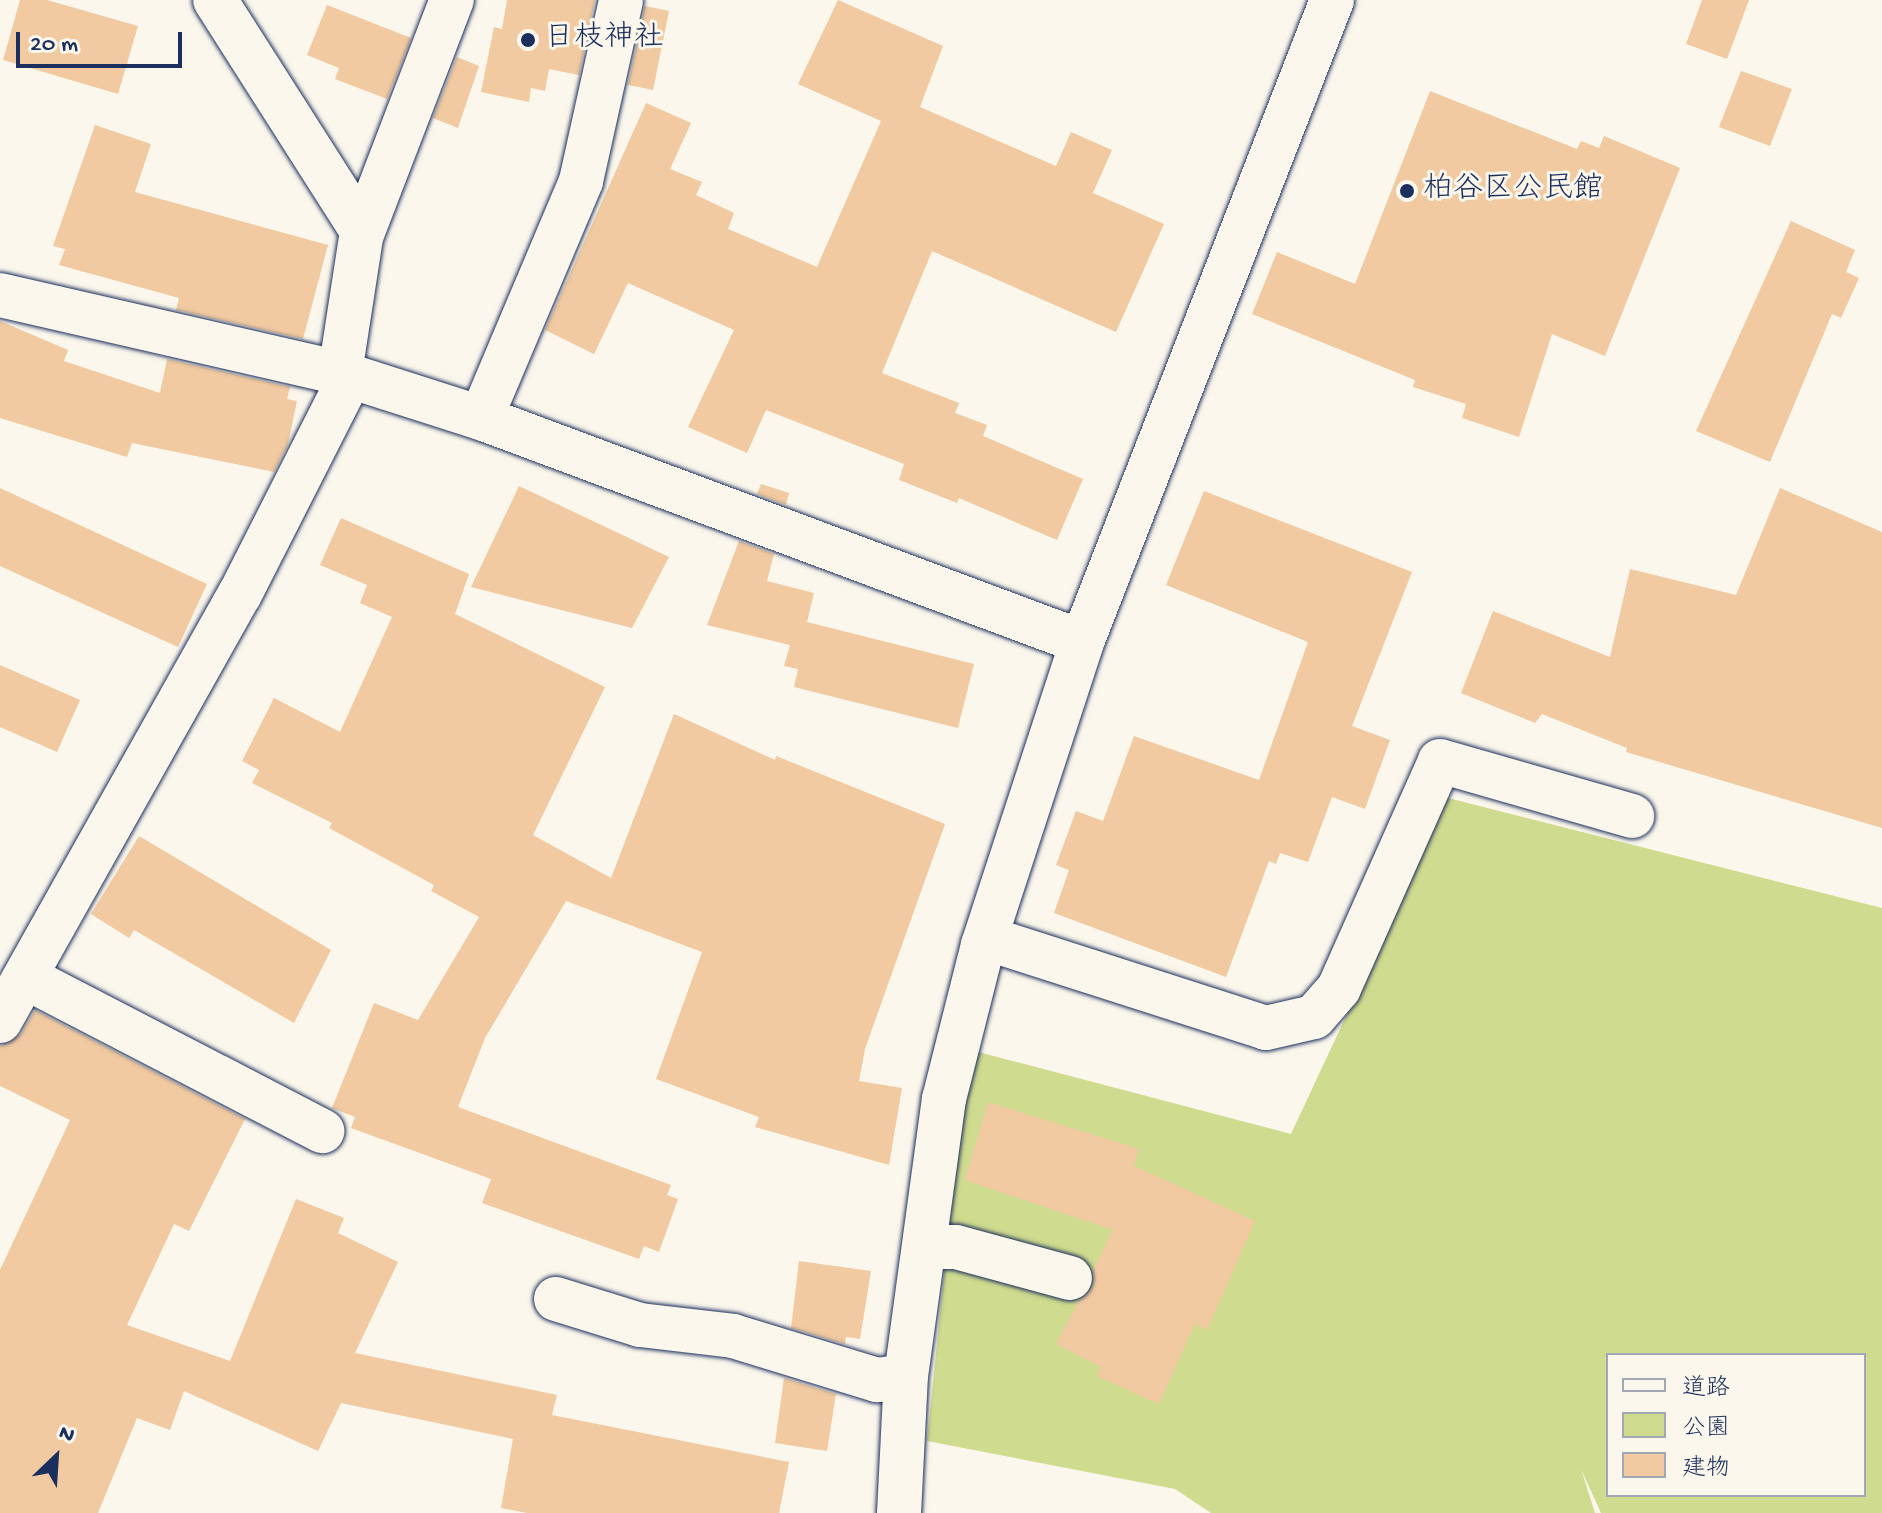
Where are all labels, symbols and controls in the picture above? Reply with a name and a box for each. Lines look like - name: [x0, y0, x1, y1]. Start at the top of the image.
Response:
- scale bar: [20, 16, 186, 66]
- place label: 日枝神社: [544, 22, 664, 58]
- text: 20 m: [30, 31, 78, 60]
- marker: 日枝神社: [519, 31, 537, 49]
- place label: 柏谷区公民館: [1423, 173, 1603, 209]
- marker: 柏谷区公民館: [1398, 182, 1416, 200]
- legend: [1606, 1353, 1866, 1497]
- text: 道路: [1682, 1375, 1730, 1404]
- text: 公園: [1682, 1415, 1730, 1444]
- north arrow: [16, 1417, 96, 1497]
- text: N: [54, 1420, 78, 1450]
- text: 建物: [1682, 1455, 1730, 1484]

